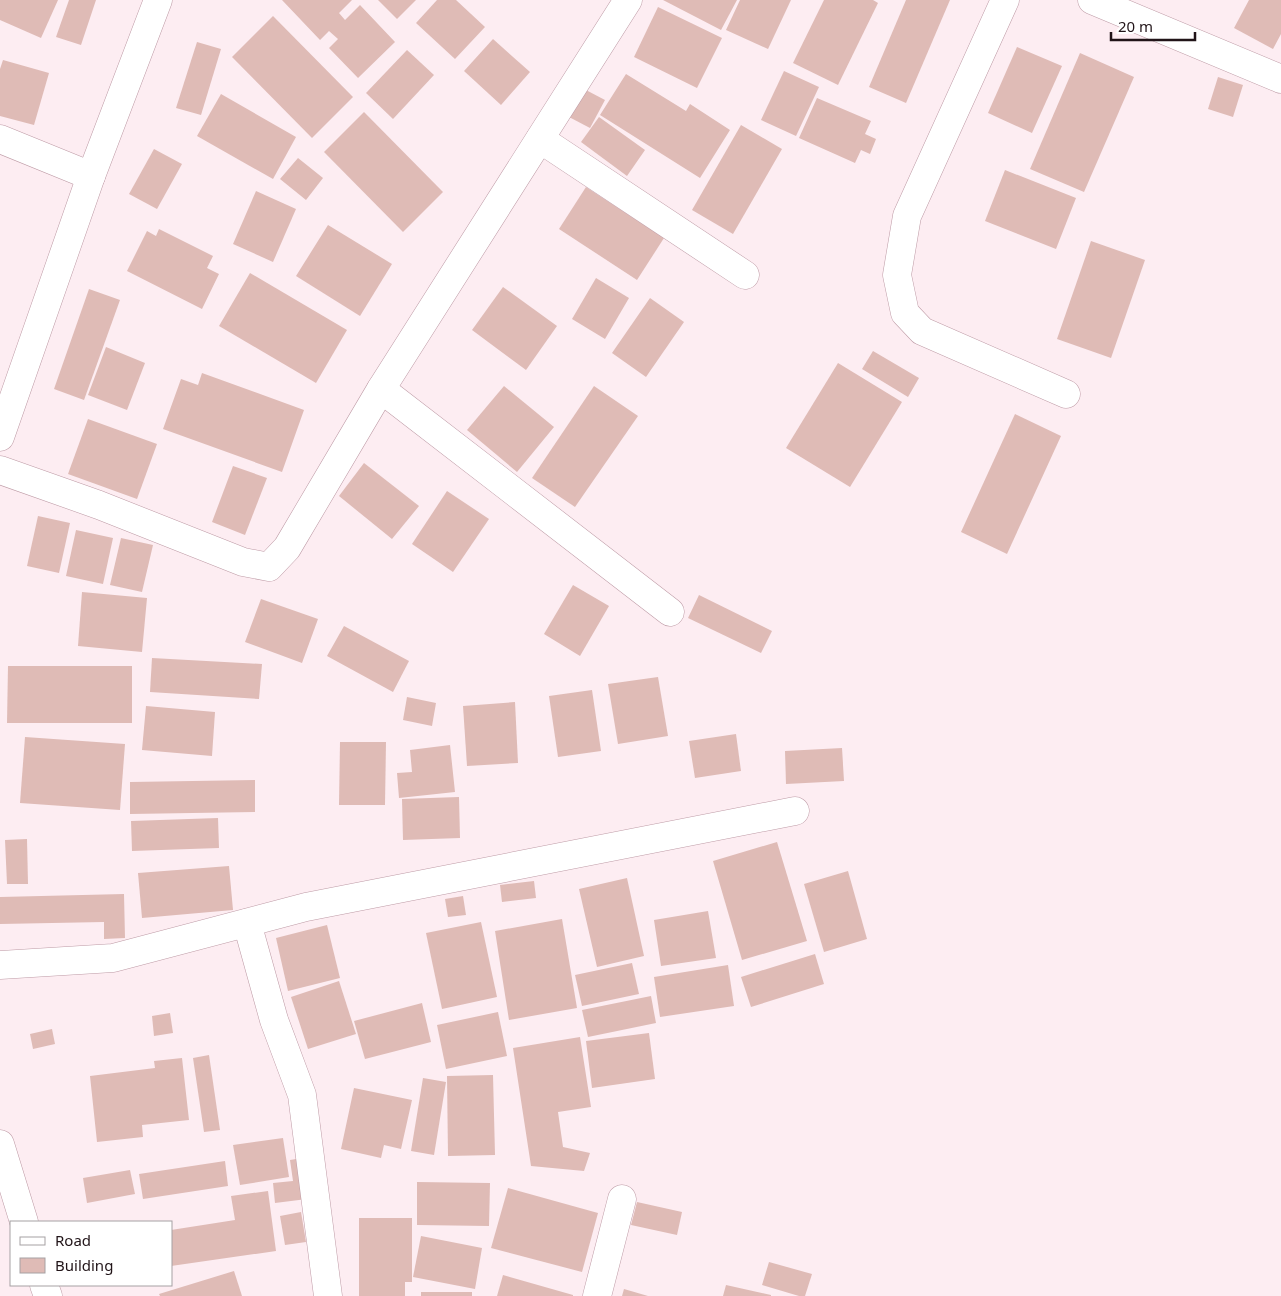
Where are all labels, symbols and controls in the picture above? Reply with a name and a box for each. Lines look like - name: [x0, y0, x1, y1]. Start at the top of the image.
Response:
- scale bar: [1111, 10, 1195, 42]
- text: 20 m: [1118, 16, 1153, 36]
- legend: [10, 1221, 172, 1286]
- text: Road: [55, 1230, 91, 1250]
- text: Building: [55, 1255, 113, 1275]

